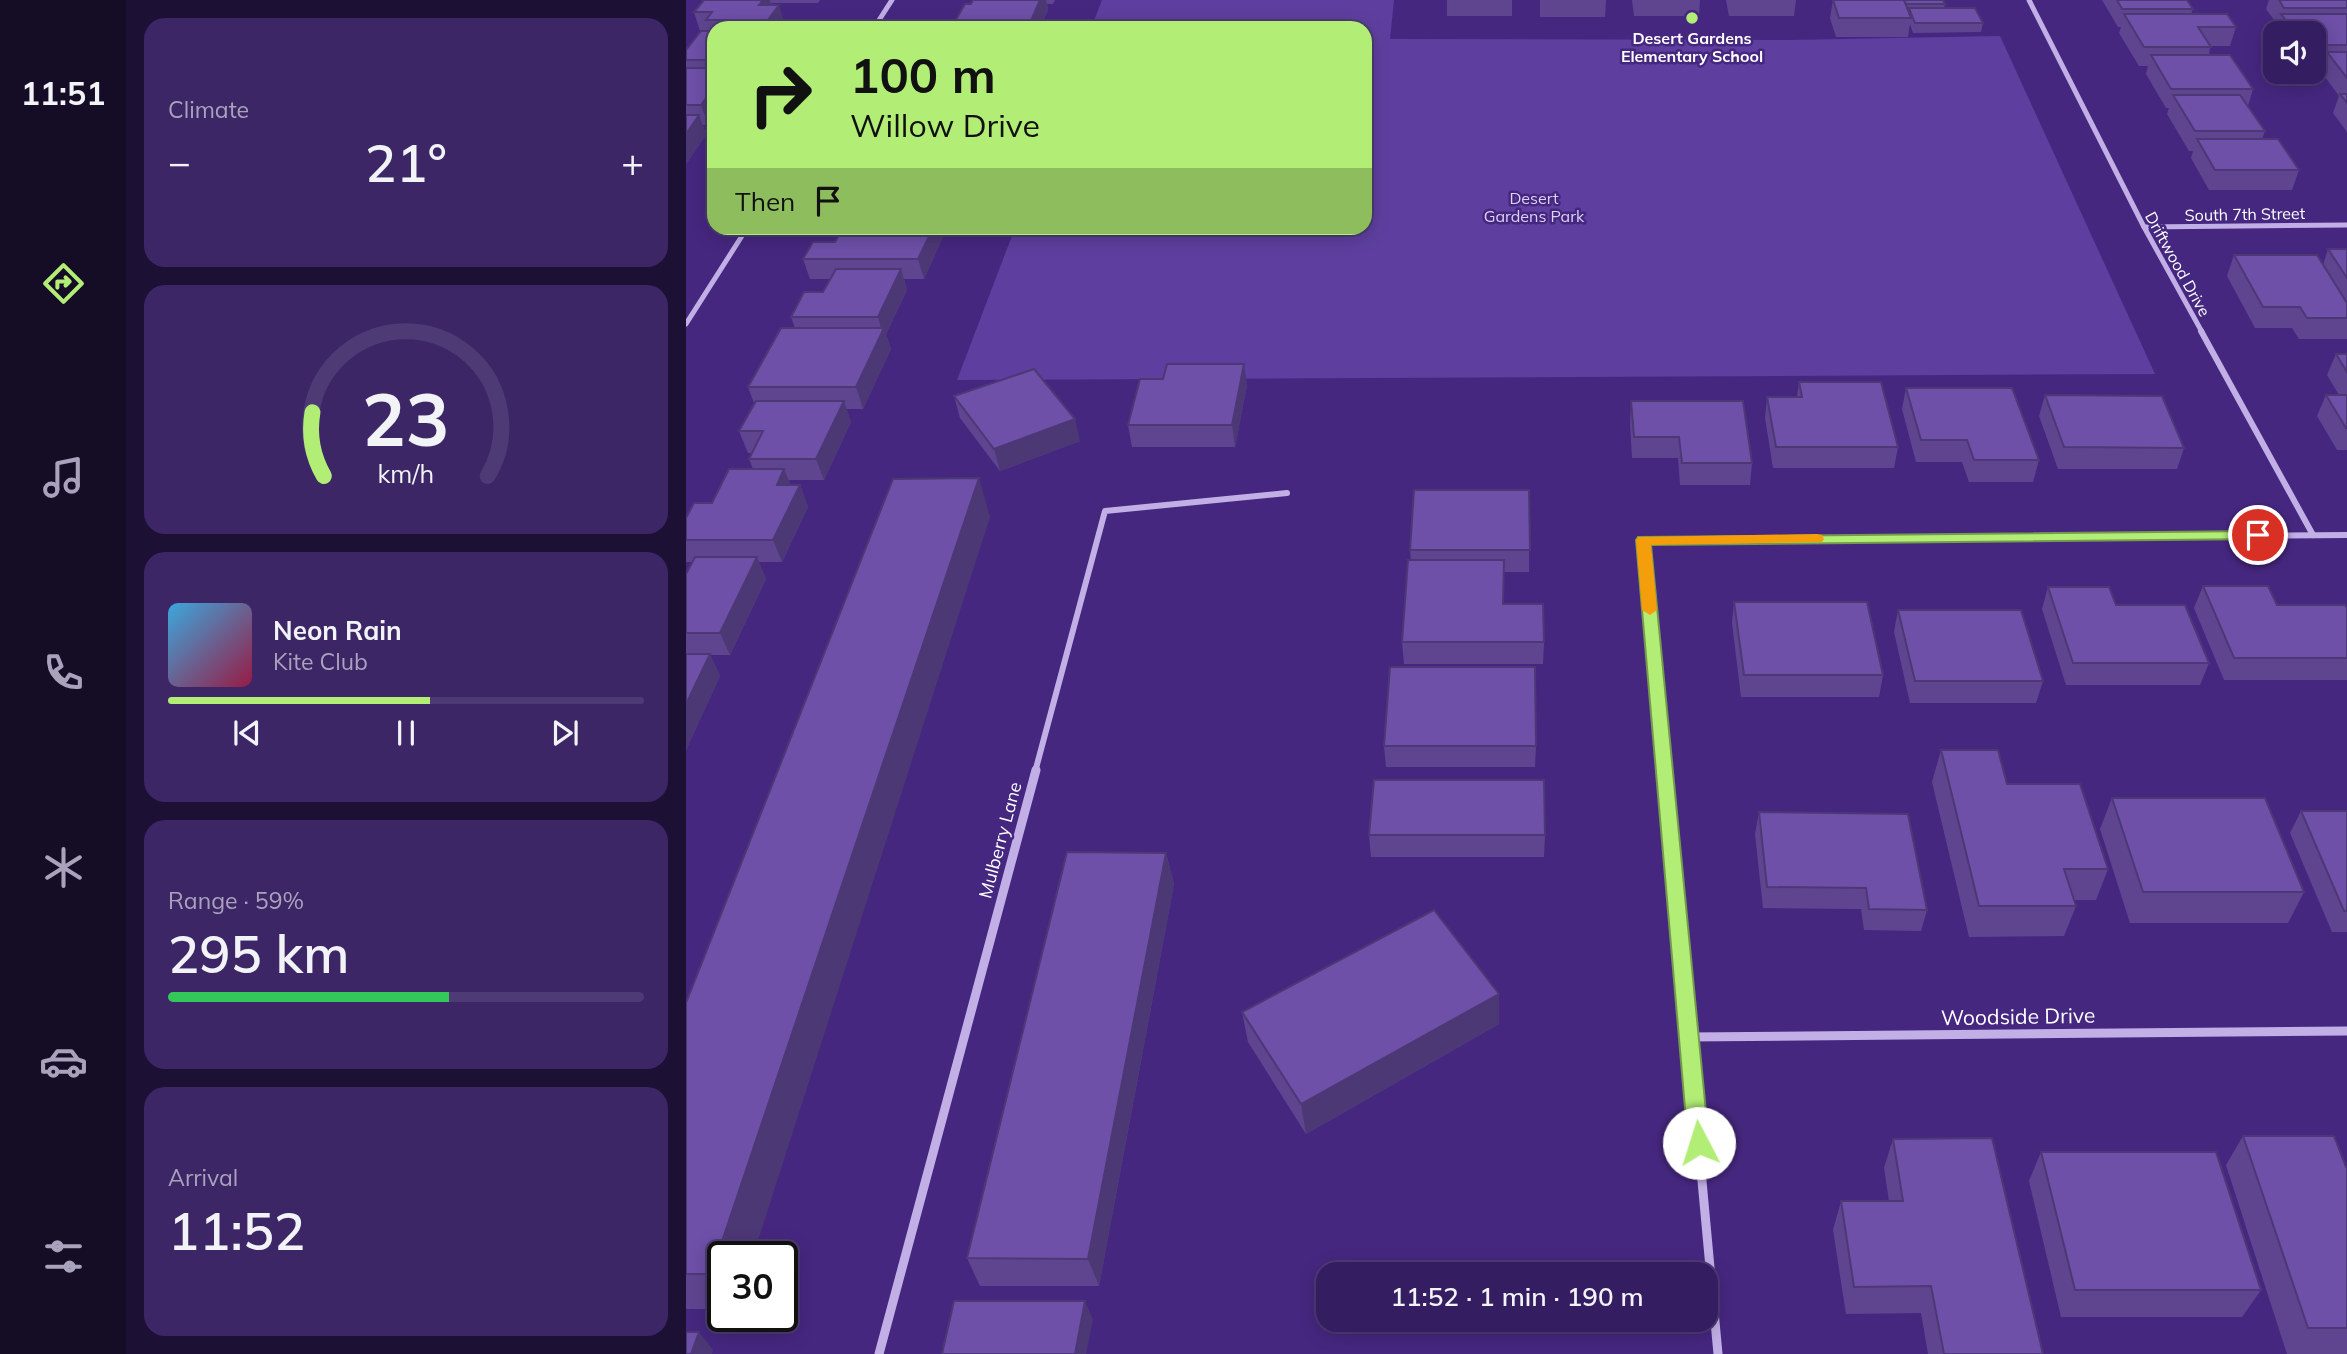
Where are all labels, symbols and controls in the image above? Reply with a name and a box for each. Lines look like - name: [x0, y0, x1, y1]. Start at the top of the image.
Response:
- marker: Desert Gardens Elementary School: [1684, 10, 1700, 26]
- map controls: [2263, 21, 2326, 84]
- button: sound: [2263, 21, 2326, 84]
- place label: Desert Gardens Elementary School: [1621, 28, 1763, 66]
- text: 100 m: [850, 44, 996, 105]
- icon: right: [735, 49, 826, 140]
- text: 11:51: [21, 73, 105, 113]
- text: Climate: [168, 95, 249, 124]
- text: Willow Drive: [850, 105, 1040, 145]
- text: 21°: [365, 130, 447, 195]
- text: −: [168, 138, 191, 186]
- text: +: [621, 138, 644, 186]
- icon: arrive: [809, 182, 847, 220]
- text: Then: [735, 185, 795, 218]
- park label: Desert Gardens Park: [1484, 188, 1585, 226]
- street label: South 7th Street: [2185, 203, 2306, 225]
- street label: Driftwood Drive: [2141, 208, 2215, 320]
- icon: directions: [39, 259, 88, 308]
- text: 23: [362, 373, 450, 464]
- icon: music: [39, 453, 88, 502]
- text: km/h: [378, 458, 434, 489]
- pin: [2228, 505, 2288, 565]
- icon: arrive: [2239, 516, 2277, 554]
- text: Neon Rain: [273, 614, 402, 647]
- text: Kite Club: [273, 647, 368, 676]
- icon: phone: [39, 648, 88, 697]
- icon: previous: [228, 714, 266, 752]
- icon: pause: [387, 714, 425, 752]
- icon: next: [546, 714, 584, 752]
- street label: Mulberry Lane: [973, 779, 1027, 901]
- icon: climate: [39, 843, 88, 892]
- text: Range · 59%: [168, 886, 304, 915]
- text: 295 km: [168, 921, 349, 986]
- street label: Woodside Drive: [1941, 1002, 2095, 1030]
- icon: car: [39, 1037, 88, 1086]
- position arrow: [1662, 1106, 1736, 1180]
- text: Arrival: [168, 1163, 238, 1192]
- text: 11:52: [168, 1198, 305, 1263]
- icon: filters: [39, 1232, 88, 1281]
- speed limit sign: 30: [707, 1241, 798, 1332]
- text: 11:52 · 1 min · 190 m: [1390, 1280, 1644, 1313]

